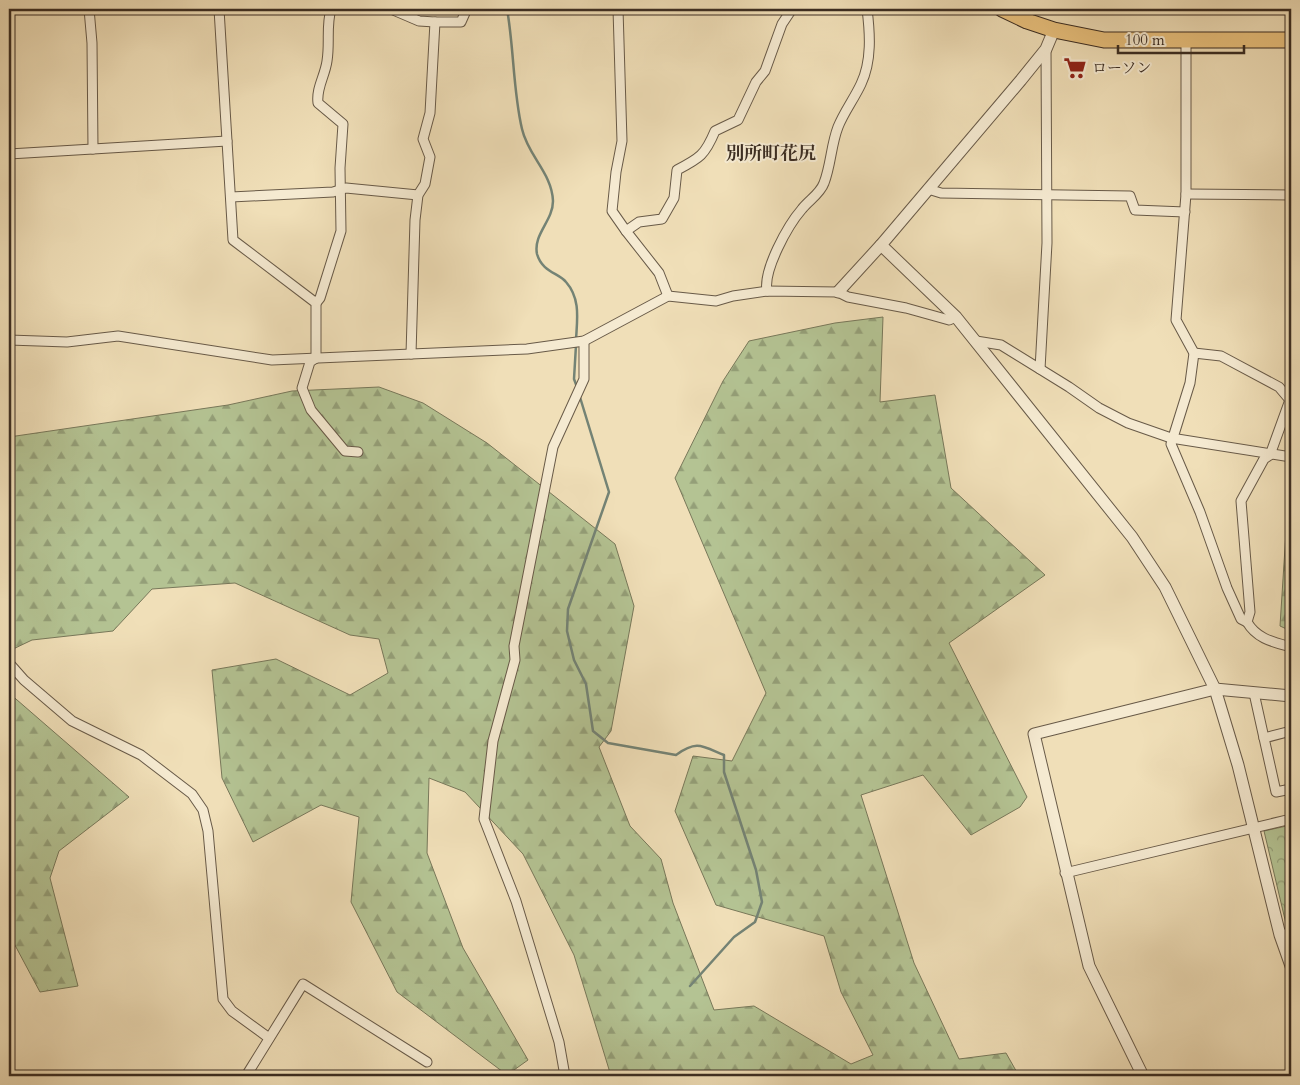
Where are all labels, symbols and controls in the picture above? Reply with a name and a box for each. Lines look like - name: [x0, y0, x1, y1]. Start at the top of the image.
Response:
- scale bar: [1118, 22, 1244, 54]
- text: 100 m: [1125, 30, 1165, 50]
- supermarket icon: ローソン: [1062, 55, 1088, 81]
- place label: ローソン: [1092, 58, 1151, 78]
- district label: 別所町花尻: [726, 141, 816, 166]

